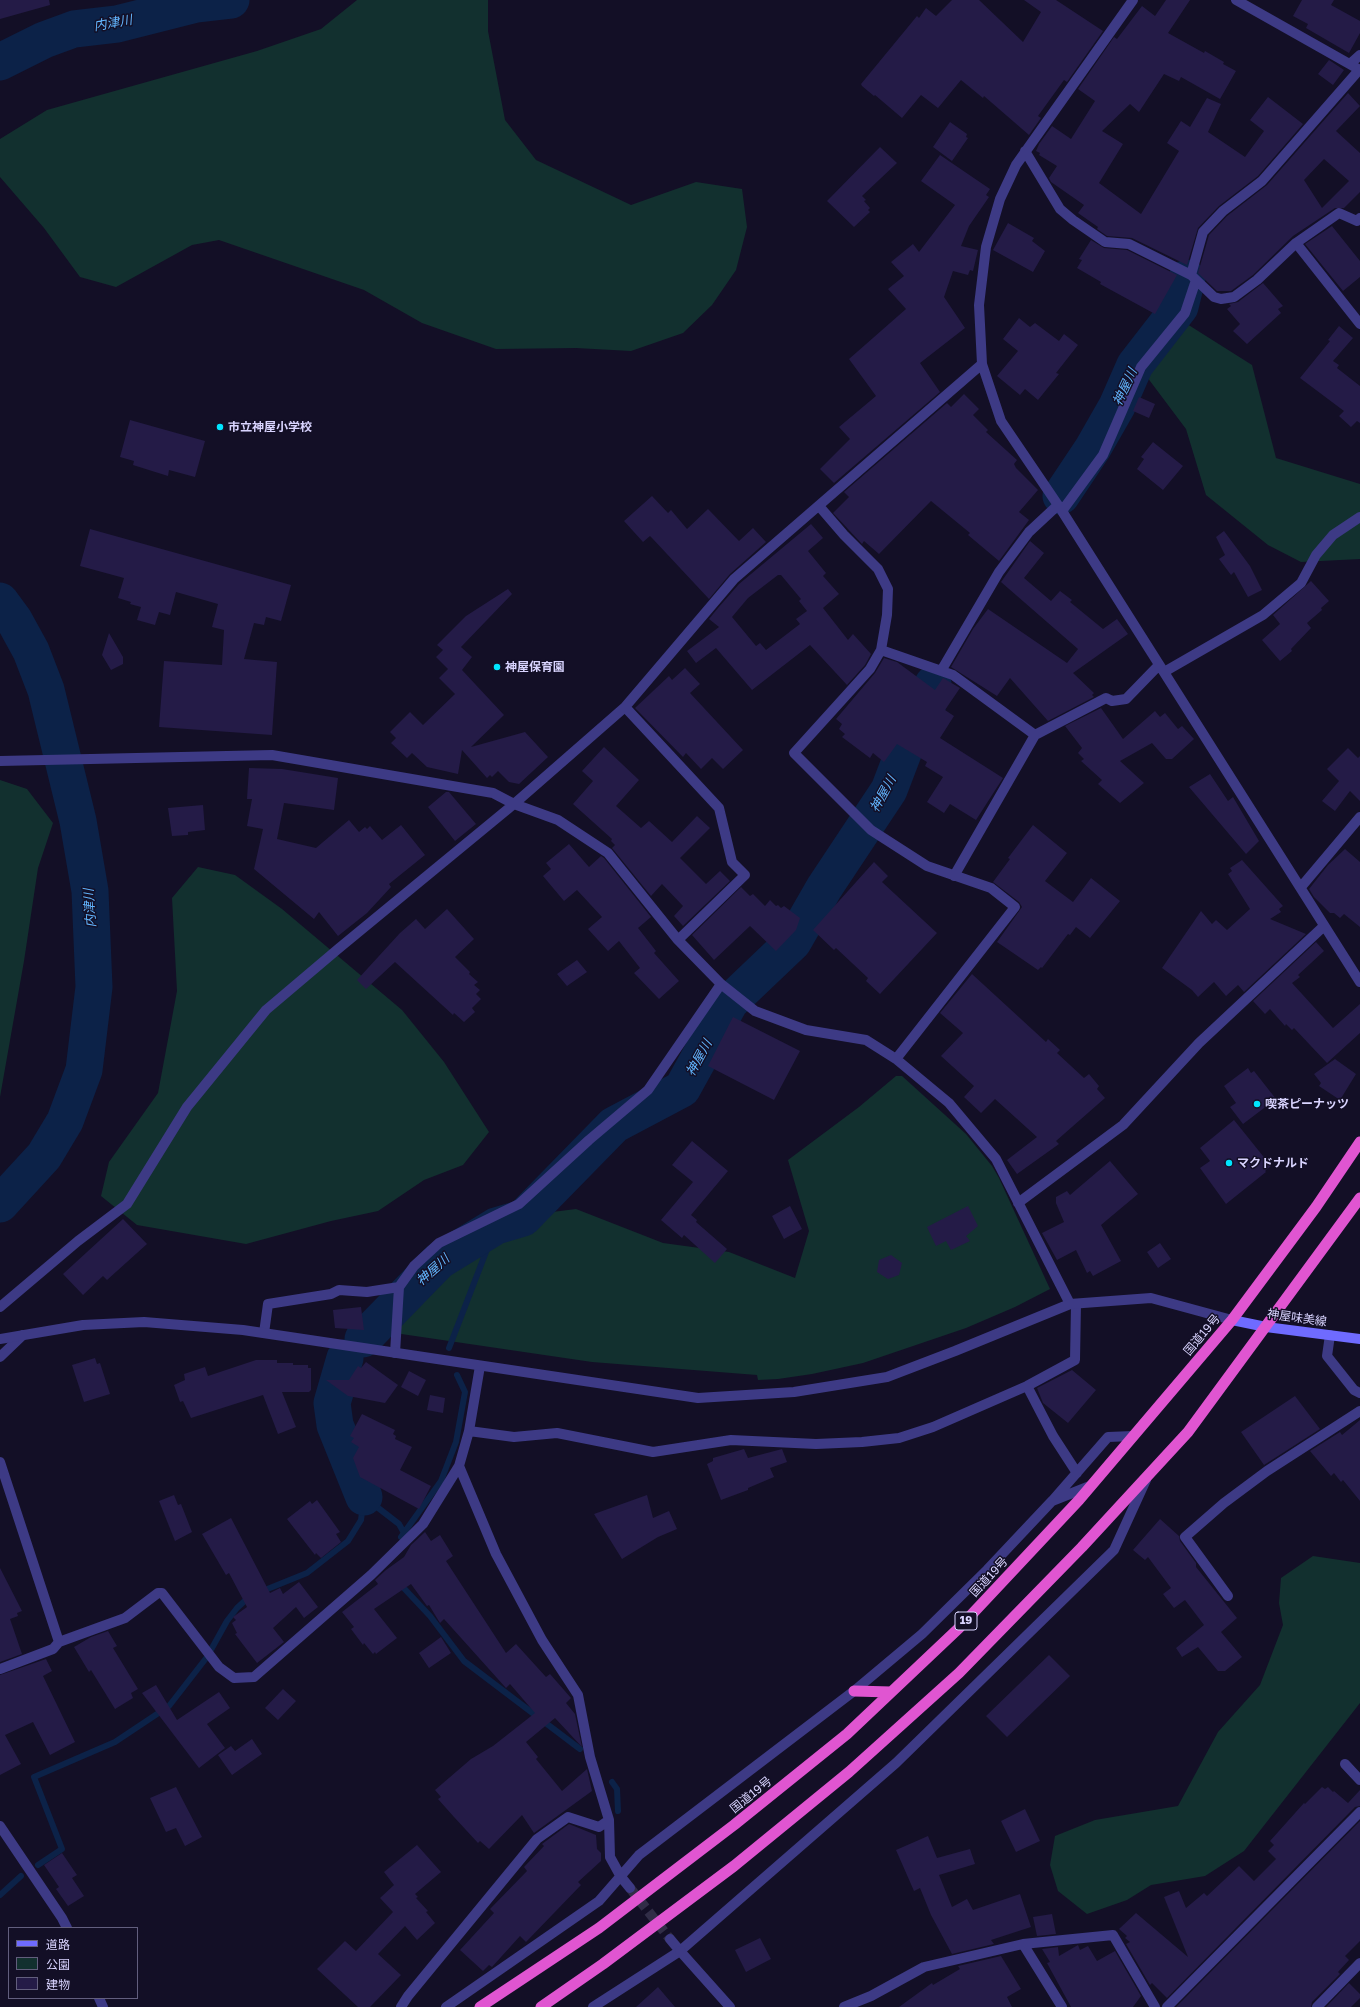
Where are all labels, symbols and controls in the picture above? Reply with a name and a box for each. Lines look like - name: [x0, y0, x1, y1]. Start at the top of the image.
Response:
- water label: 内津川: [92, 12, 134, 34]
- water label: 神屋川: [1110, 366, 1140, 408]
- place label: 市立神屋小学校: [228, 420, 312, 434]
- marker: 市立神屋小学校: [215, 422, 225, 432]
- place label: 神屋保育園: [505, 660, 565, 674]
- marker: 神屋保育園: [492, 662, 502, 672]
- water label: 神屋川: [867, 773, 899, 815]
- water label: 内津川: [81, 888, 99, 928]
- water label: 神屋川: [683, 1037, 715, 1079]
- place label: 喫茶ピーナッツ: [1265, 1097, 1349, 1111]
- marker: 喫茶ピーナッツ: [1252, 1099, 1262, 1109]
- place label: マクドナルド: [1237, 1156, 1309, 1170]
- marker: マクドナルド: [1224, 1158, 1234, 1168]
- water label: 神屋川: [413, 1251, 453, 1289]
- street label: 神屋味美線: [1266, 1307, 1328, 1329]
- street label: 国道19号: [1181, 1312, 1223, 1358]
- street label: 国道19号: [967, 1554, 1011, 1600]
- road number: 19: [955, 1612, 977, 1630]
- street label: 国道19号: [727, 1774, 775, 1816]
- legend: [8, 1927, 138, 1999]
- text: 道路: [46, 1937, 70, 1952]
- text: 公園: [46, 1957, 70, 1972]
- text: 建物: [46, 1977, 70, 1992]

